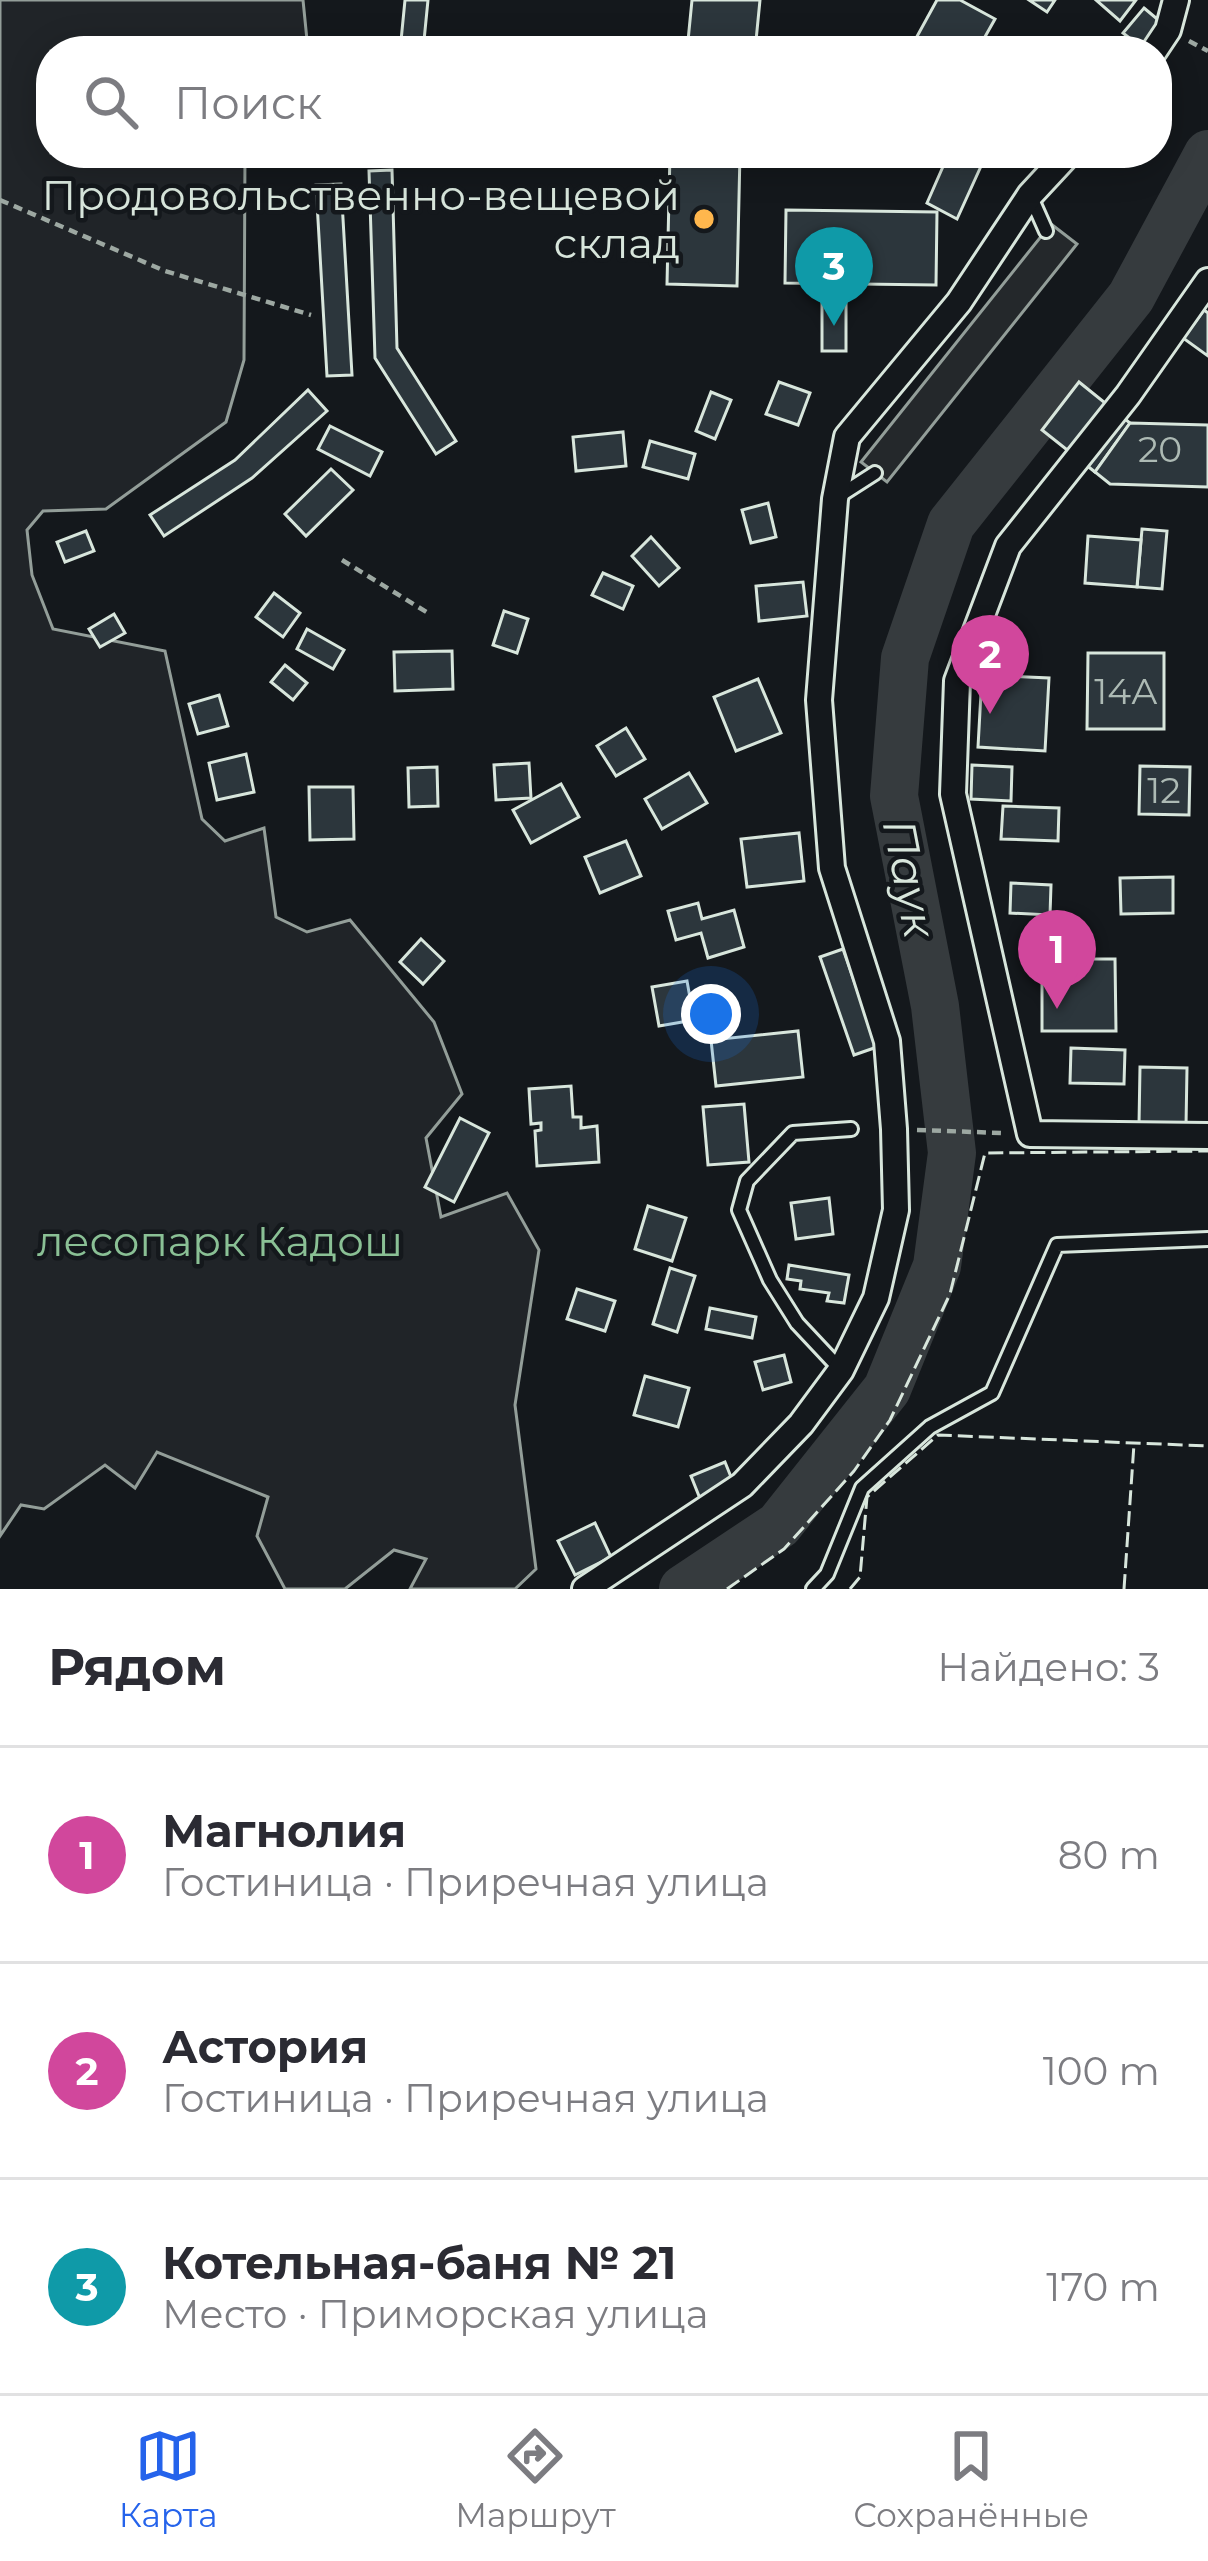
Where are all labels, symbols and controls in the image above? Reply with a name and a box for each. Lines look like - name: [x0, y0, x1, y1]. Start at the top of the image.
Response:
- search box: [36, 36, 1172, 168]
- icon: search: [78, 69, 144, 135]
- text: Поиск: [174, 75, 322, 130]
- place label: Продовольственно-вещевой склад: [42, 169, 680, 269]
- marker: Продовольственно-вещевой склад: [691, 206, 717, 232]
- pin: 3: [795, 227, 873, 326]
- house number: 20: [1138, 427, 1182, 471]
- pin: 2: [951, 615, 1029, 714]
- house number: 14А: [1094, 669, 1158, 713]
- house number: 12: [1147, 768, 1181, 812]
- water label: Паук: [872, 814, 949, 944]
- pin: 1: [1018, 910, 1096, 1009]
- your location: [681, 984, 741, 1044]
- park label: лесопарк Кадош: [37, 1215, 403, 1267]
- text: Рядом: [48, 1636, 226, 1698]
- text: Найдено: 3: [937, 1643, 1160, 1691]
- text: Магнолия: [162, 1803, 406, 1858]
- text: 1: [79, 1831, 95, 1879]
- text: 80 m: [1058, 1831, 1160, 1879]
- text: Гостиница · Приречная улица: [162, 1858, 769, 1906]
- text: Астория: [162, 2019, 368, 2074]
- text: 2: [75, 2047, 99, 2095]
- text: 100 m: [1043, 2047, 1160, 2095]
- text: Гостиница · Приречная улица: [162, 2074, 769, 2122]
- text: Котельная-баня № 21: [162, 2235, 676, 2290]
- text: 3: [75, 2263, 99, 2311]
- text: 170 m: [1046, 2263, 1160, 2311]
- text: Место · Приморская улица: [162, 2290, 709, 2338]
- tab: Карта: [119, 2423, 218, 2535]
- tab: Маршрут: [455, 2423, 616, 2535]
- tab: Сохранённые: [853, 2423, 1089, 2535]

